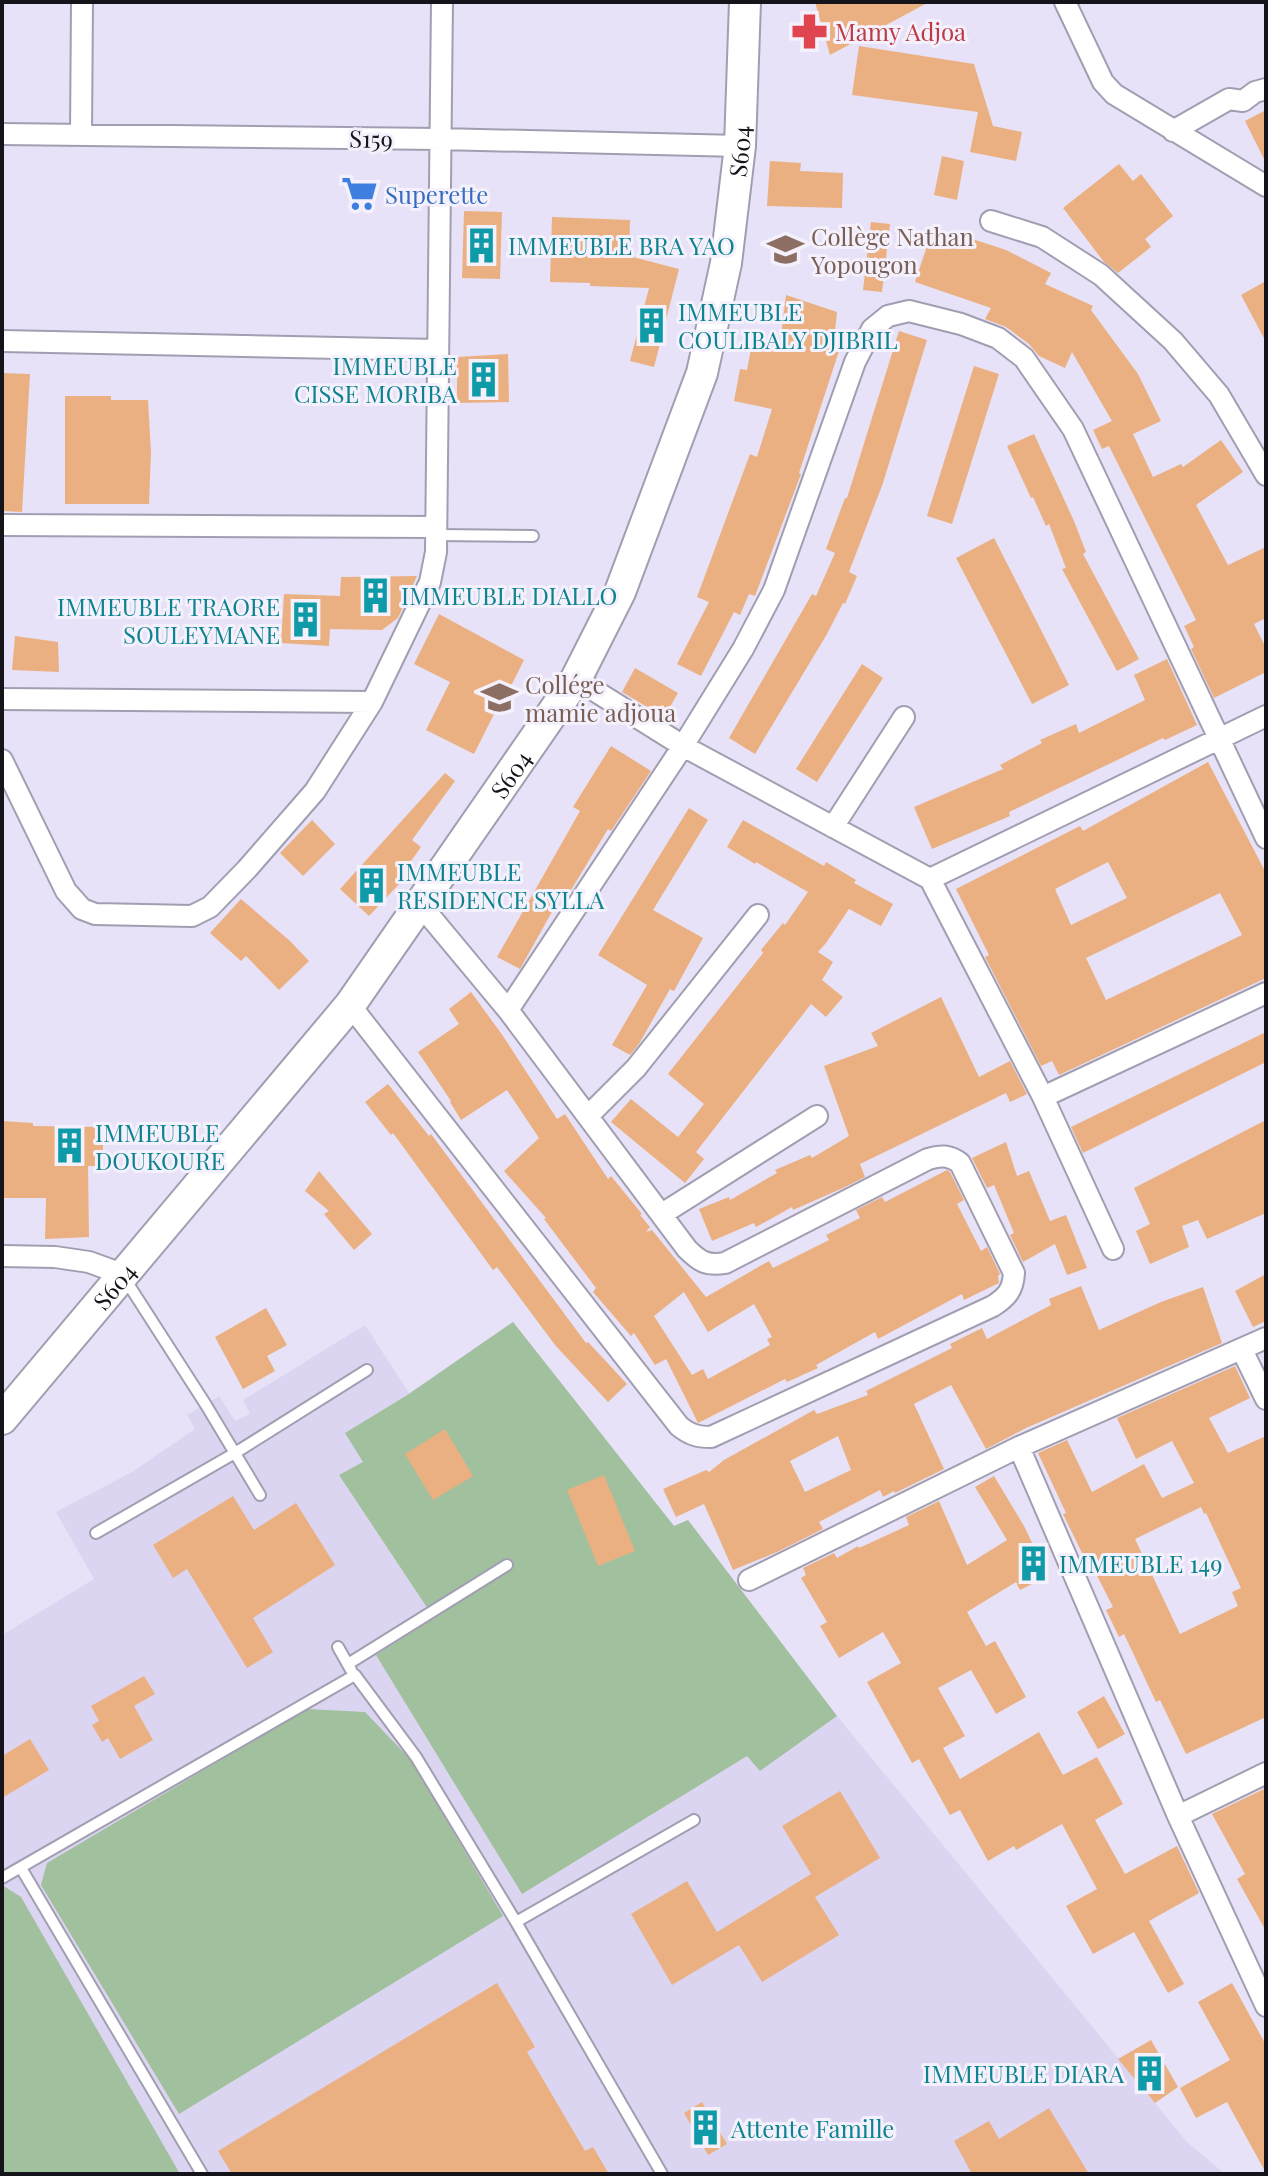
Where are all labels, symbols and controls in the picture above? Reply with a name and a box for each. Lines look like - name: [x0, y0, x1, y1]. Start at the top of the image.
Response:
- pharmacy icon: Mamy Adjoa: [790, 12, 828, 50]
- place label: Mamy Adjoa: [835, 15, 966, 47]
- street label: S159: [349, 122, 393, 154]
- street label: S604: [720, 125, 757, 179]
- supermarket icon: Superette: [340, 175, 378, 213]
- place label: Superette: [385, 178, 489, 210]
- place label: Collège Nathan Yopougon: [810, 220, 974, 280]
- building icon: IMMEUBLE BRA YAO: [463, 226, 501, 264]
- place label: IMMEUBLE BRA YAO: [508, 229, 735, 261]
- school or university icon: Collège Nathan Yopougon: [766, 231, 804, 269]
- place label: IMMEUBLE COULIBALY DJIBRIL: [678, 295, 898, 355]
- building icon: IMMEUBLE COULIBALY DJIBRIL: [633, 306, 671, 344]
- place label: IMMEUBLE CISSE MORIBA: [294, 349, 458, 409]
- building icon: IMMEUBLE CISSE MORIBA: [464, 360, 502, 398]
- building icon: IMMEUBLE DIALLO: [356, 576, 394, 614]
- place label: IMMEUBLE DIALLO: [401, 579, 617, 611]
- place label: IMMEUBLE TRAORE SOULEYMANE: [57, 590, 280, 650]
- building icon: IMMEUBLE TRAORE SOULEYMANE: [287, 601, 325, 639]
- place label: Collége mamie adjoua: [525, 668, 676, 728]
- school or university icon: Collége mamie adjoua: [480, 679, 518, 717]
- street label: S604: [482, 744, 538, 804]
- place label: IMMEUBLE RESIDENCE SYLLA: [397, 855, 605, 915]
- building icon: IMMEUBLE RESIDENCE SYLLA: [352, 866, 390, 904]
- place label: IMMEUBLE DOUKOURE: [95, 1116, 225, 1176]
- building icon: IMMEUBLE DOUKOURE: [50, 1127, 88, 1165]
- street label: S604: [85, 1256, 143, 1316]
- building icon: IMMEUBLE 149: [1014, 1544, 1052, 1582]
- place label: IMMEUBLE 149: [1059, 1547, 1222, 1579]
- building icon: IMMEUBLE DIARA: [1131, 2054, 1169, 2092]
- place label: IMMEUBLE DIARA: [923, 2057, 1125, 2089]
- building icon: Attente Famille: [686, 2109, 724, 2147]
- place label: Attente Famille: [730, 2112, 895, 2144]

